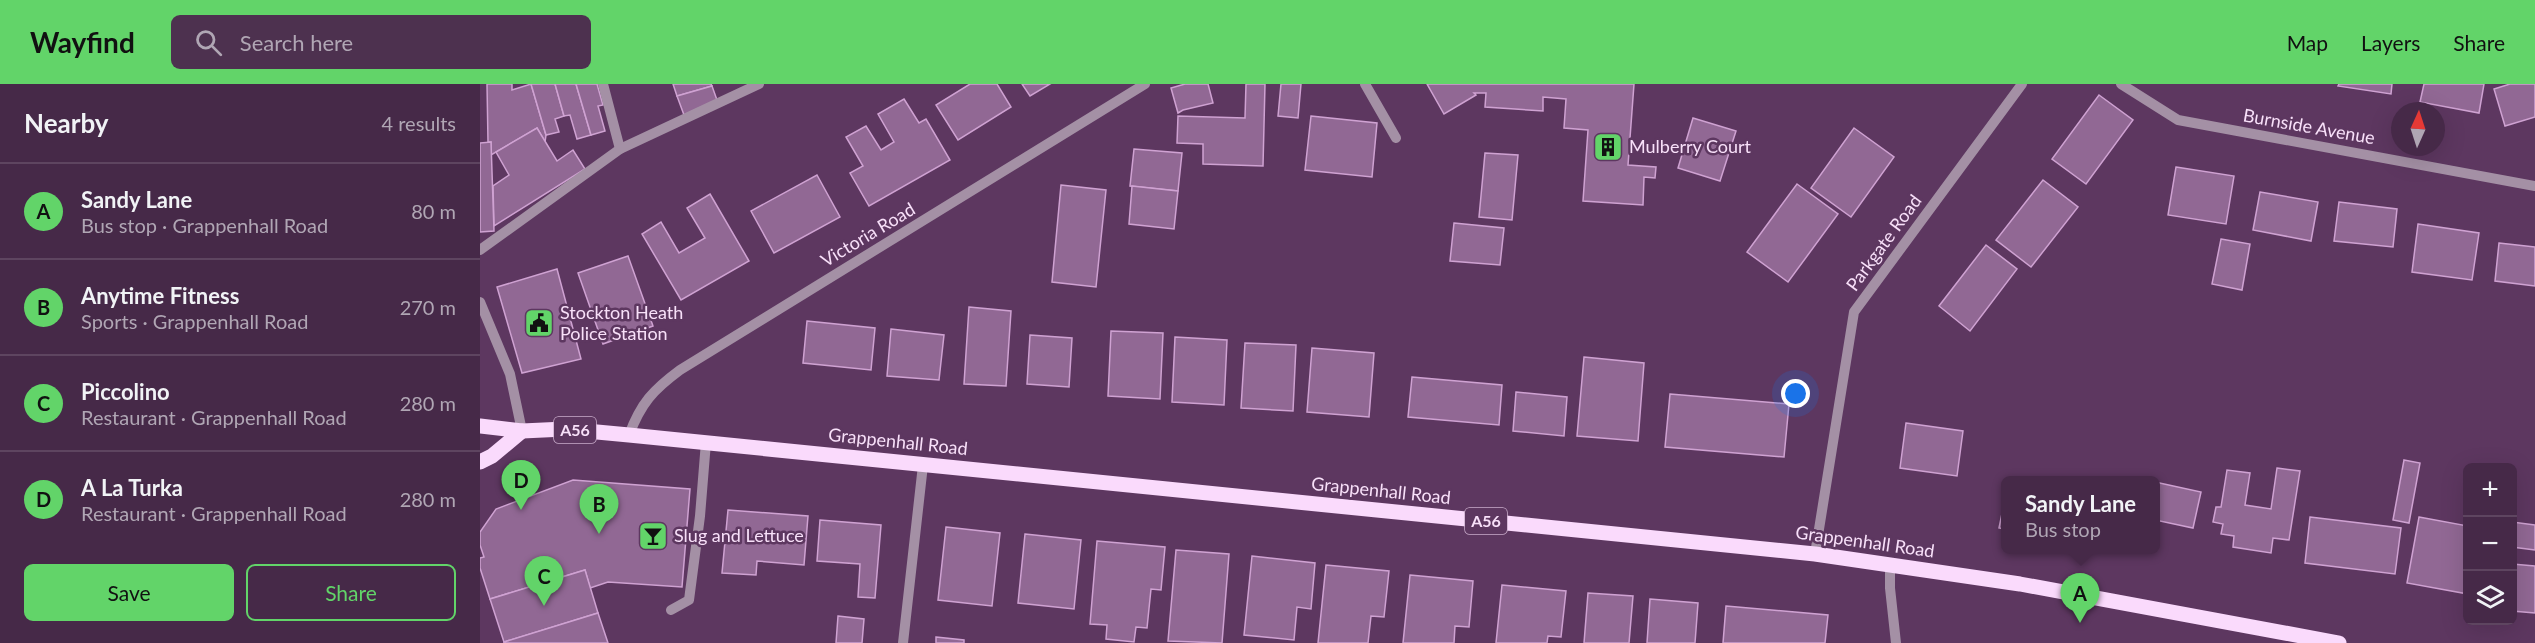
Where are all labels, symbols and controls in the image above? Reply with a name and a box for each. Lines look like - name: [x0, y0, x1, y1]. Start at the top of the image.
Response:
- search box: [171, 15, 591, 69]
- text: Wayfind: [30, 25, 135, 59]
- icon: search: [192, 26, 225, 59]
- text: Search here: [240, 29, 353, 56]
- text: Map: [2287, 30, 2328, 55]
- text: Layers: [2361, 30, 2420, 55]
- text: Share: [2453, 30, 2505, 55]
- north arrow: [2391, 102, 2445, 156]
- street label: Burnside Avenue: [2242, 104, 2377, 148]
- text: Nearby: [24, 107, 109, 139]
- text: 4 results: [381, 111, 456, 135]
- building icon: Mulberry Court: [1592, 131, 1624, 163]
- place label: Mulberry Court: [1629, 135, 1752, 157]
- text: Sandy Lane: [81, 186, 192, 213]
- street label: Parkgate Road: [1841, 190, 1926, 295]
- street label: Victoria Road: [816, 197, 919, 271]
- text: A: [37, 199, 50, 223]
- text: 80 m: [411, 199, 456, 223]
- text: Bus stop · Grappenhall Road: [81, 213, 328, 237]
- text: Anytime Fitness: [81, 282, 239, 309]
- text: B: [37, 295, 50, 319]
- text: 270 m: [400, 295, 456, 319]
- place label: Stockton Heath Police Station: [560, 301, 683, 344]
- public building icon: Stockton Heath Police Station: [523, 307, 555, 339]
- text: Sports · Grappenhall Road: [81, 309, 308, 333]
- text: Piccolino: [81, 378, 170, 405]
- your location: [1781, 379, 1810, 408]
- text: C: [37, 391, 50, 415]
- text: 280 m: [400, 391, 456, 415]
- text: Restaurant · Grappenhall Road: [81, 405, 347, 429]
- road number: A56: [554, 417, 596, 443]
- street label: Grappenhall Road: [827, 423, 969, 459]
- pin: D: [502, 460, 540, 510]
- map controls: [2463, 463, 2517, 625]
- button: +: [2463, 463, 2517, 517]
- street label: Grappenhall Road: [1310, 472, 1452, 508]
- text: A La Turka: [81, 474, 183, 501]
- popup: [2001, 476, 2160, 554]
- pin: B: [580, 484, 618, 534]
- text: D: [36, 487, 51, 511]
- text: 280 m: [400, 487, 456, 511]
- text: Sandy Lane: [2025, 490, 2136, 517]
- text: Restaurant · Grappenhall Road: [81, 501, 347, 525]
- road number: A56: [1465, 508, 1507, 534]
- text: Bus stop: [2025, 517, 2101, 541]
- button: −: [2463, 517, 2517, 571]
- bar icon: Slug and Lettuce: [637, 520, 669, 552]
- street label: Grappenhall Road: [1794, 520, 1936, 562]
- place label: Slug and Lettuce: [674, 524, 804, 546]
- pin: C: [524, 556, 564, 606]
- button: Save: [24, 564, 234, 621]
- button: Share: [246, 564, 456, 621]
- button: layers: [2463, 571, 2517, 625]
- pin: A: [2060, 574, 2100, 623]

